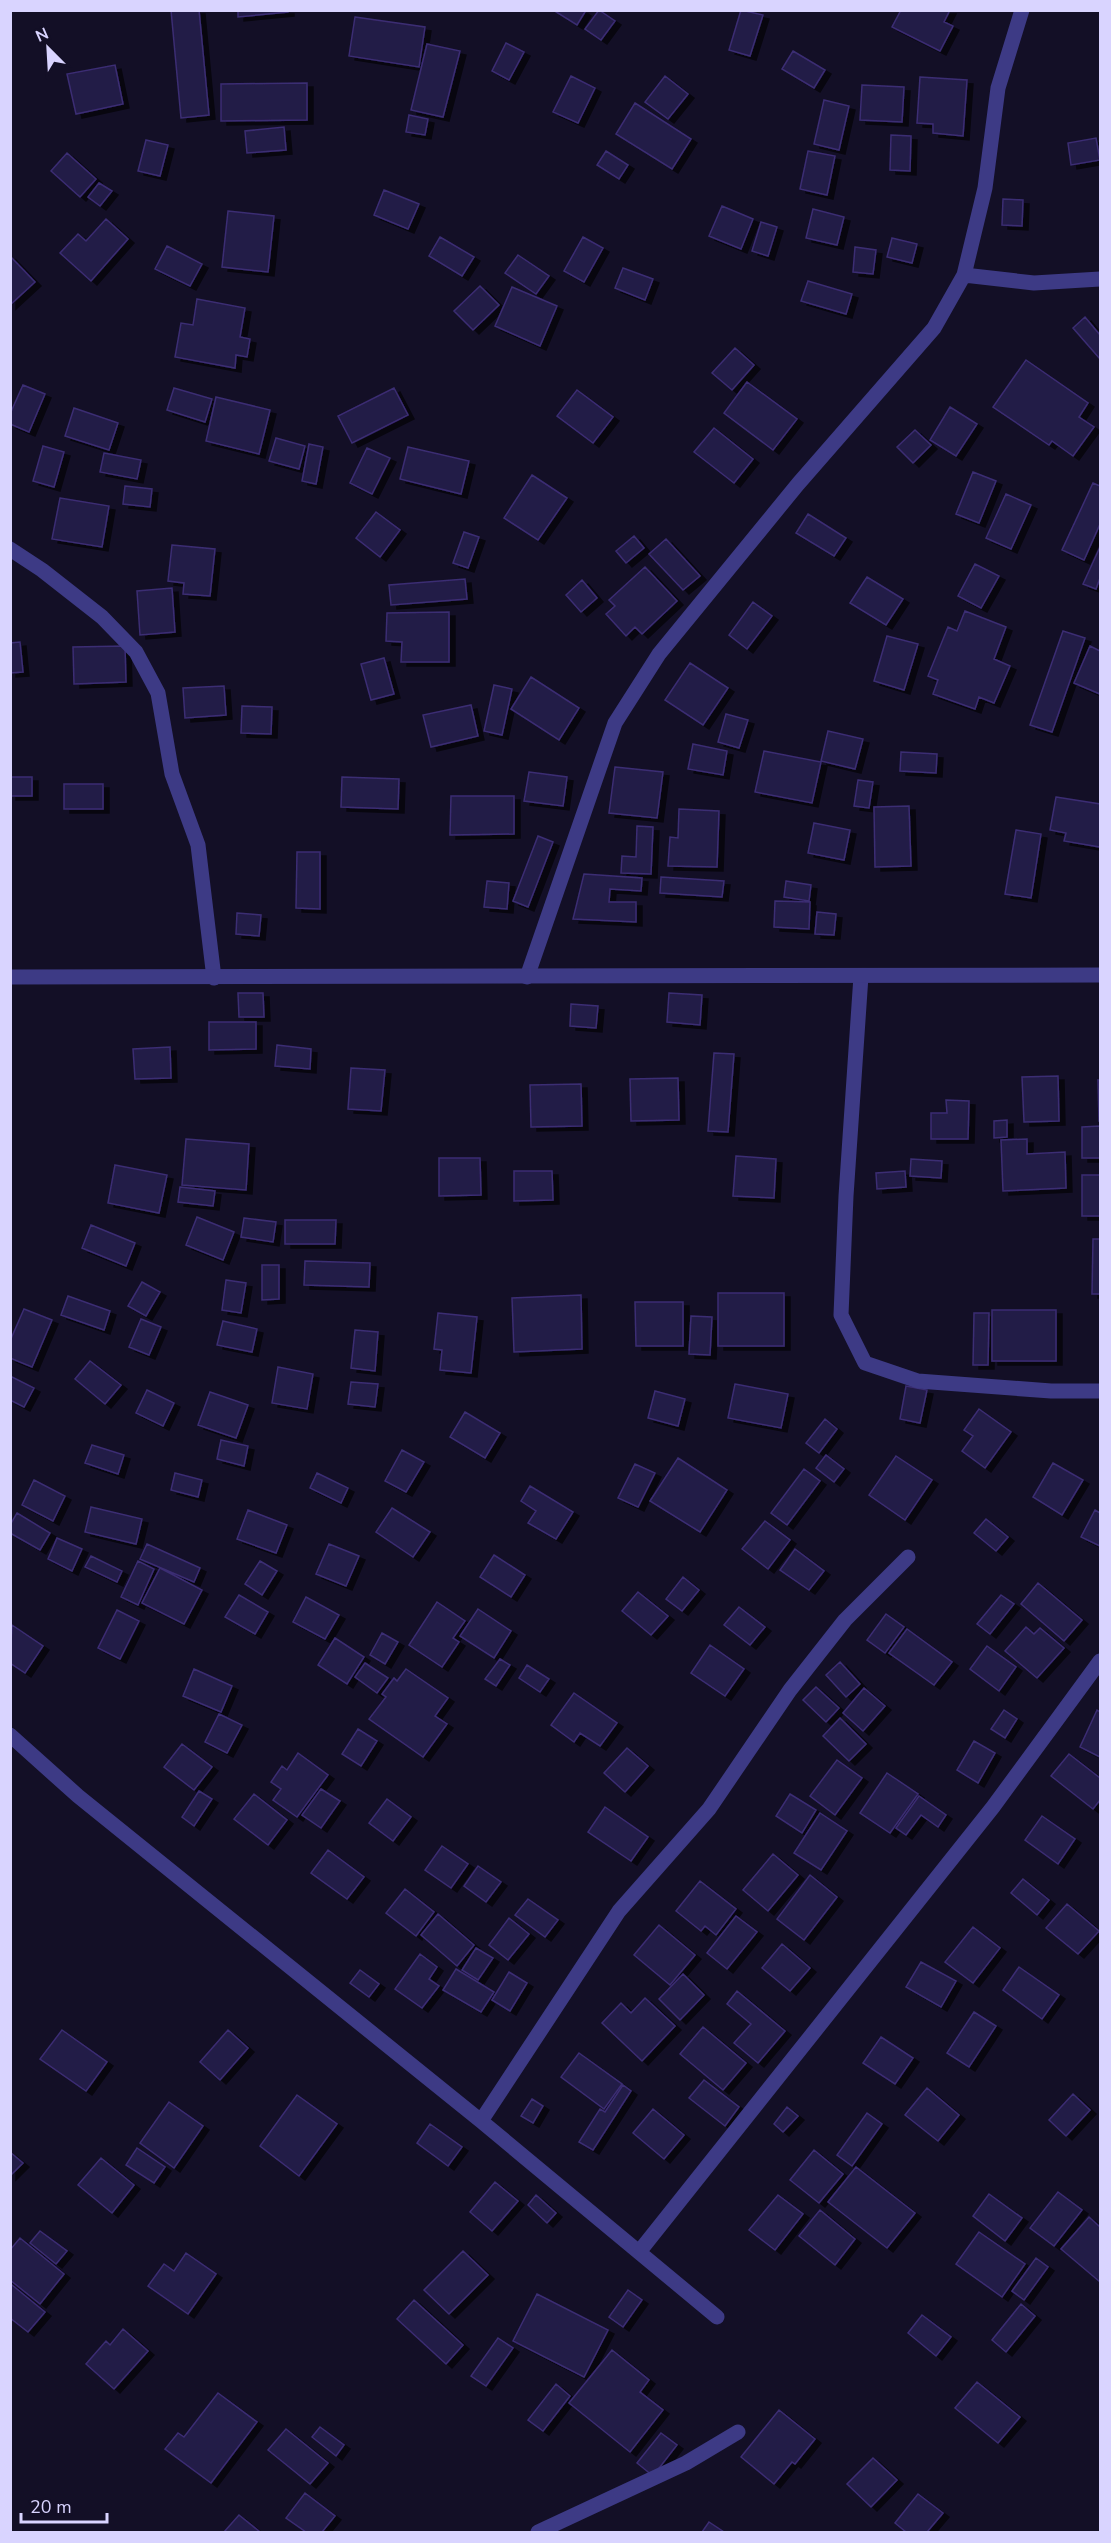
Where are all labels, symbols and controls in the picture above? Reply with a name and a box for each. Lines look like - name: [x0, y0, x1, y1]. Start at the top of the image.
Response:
- north arrow: [18, 18, 78, 78]
- text: N: [32, 23, 52, 48]
- scale bar: [21, 2486, 106, 2524]
- text: 20 m: [30, 2495, 72, 2519]

